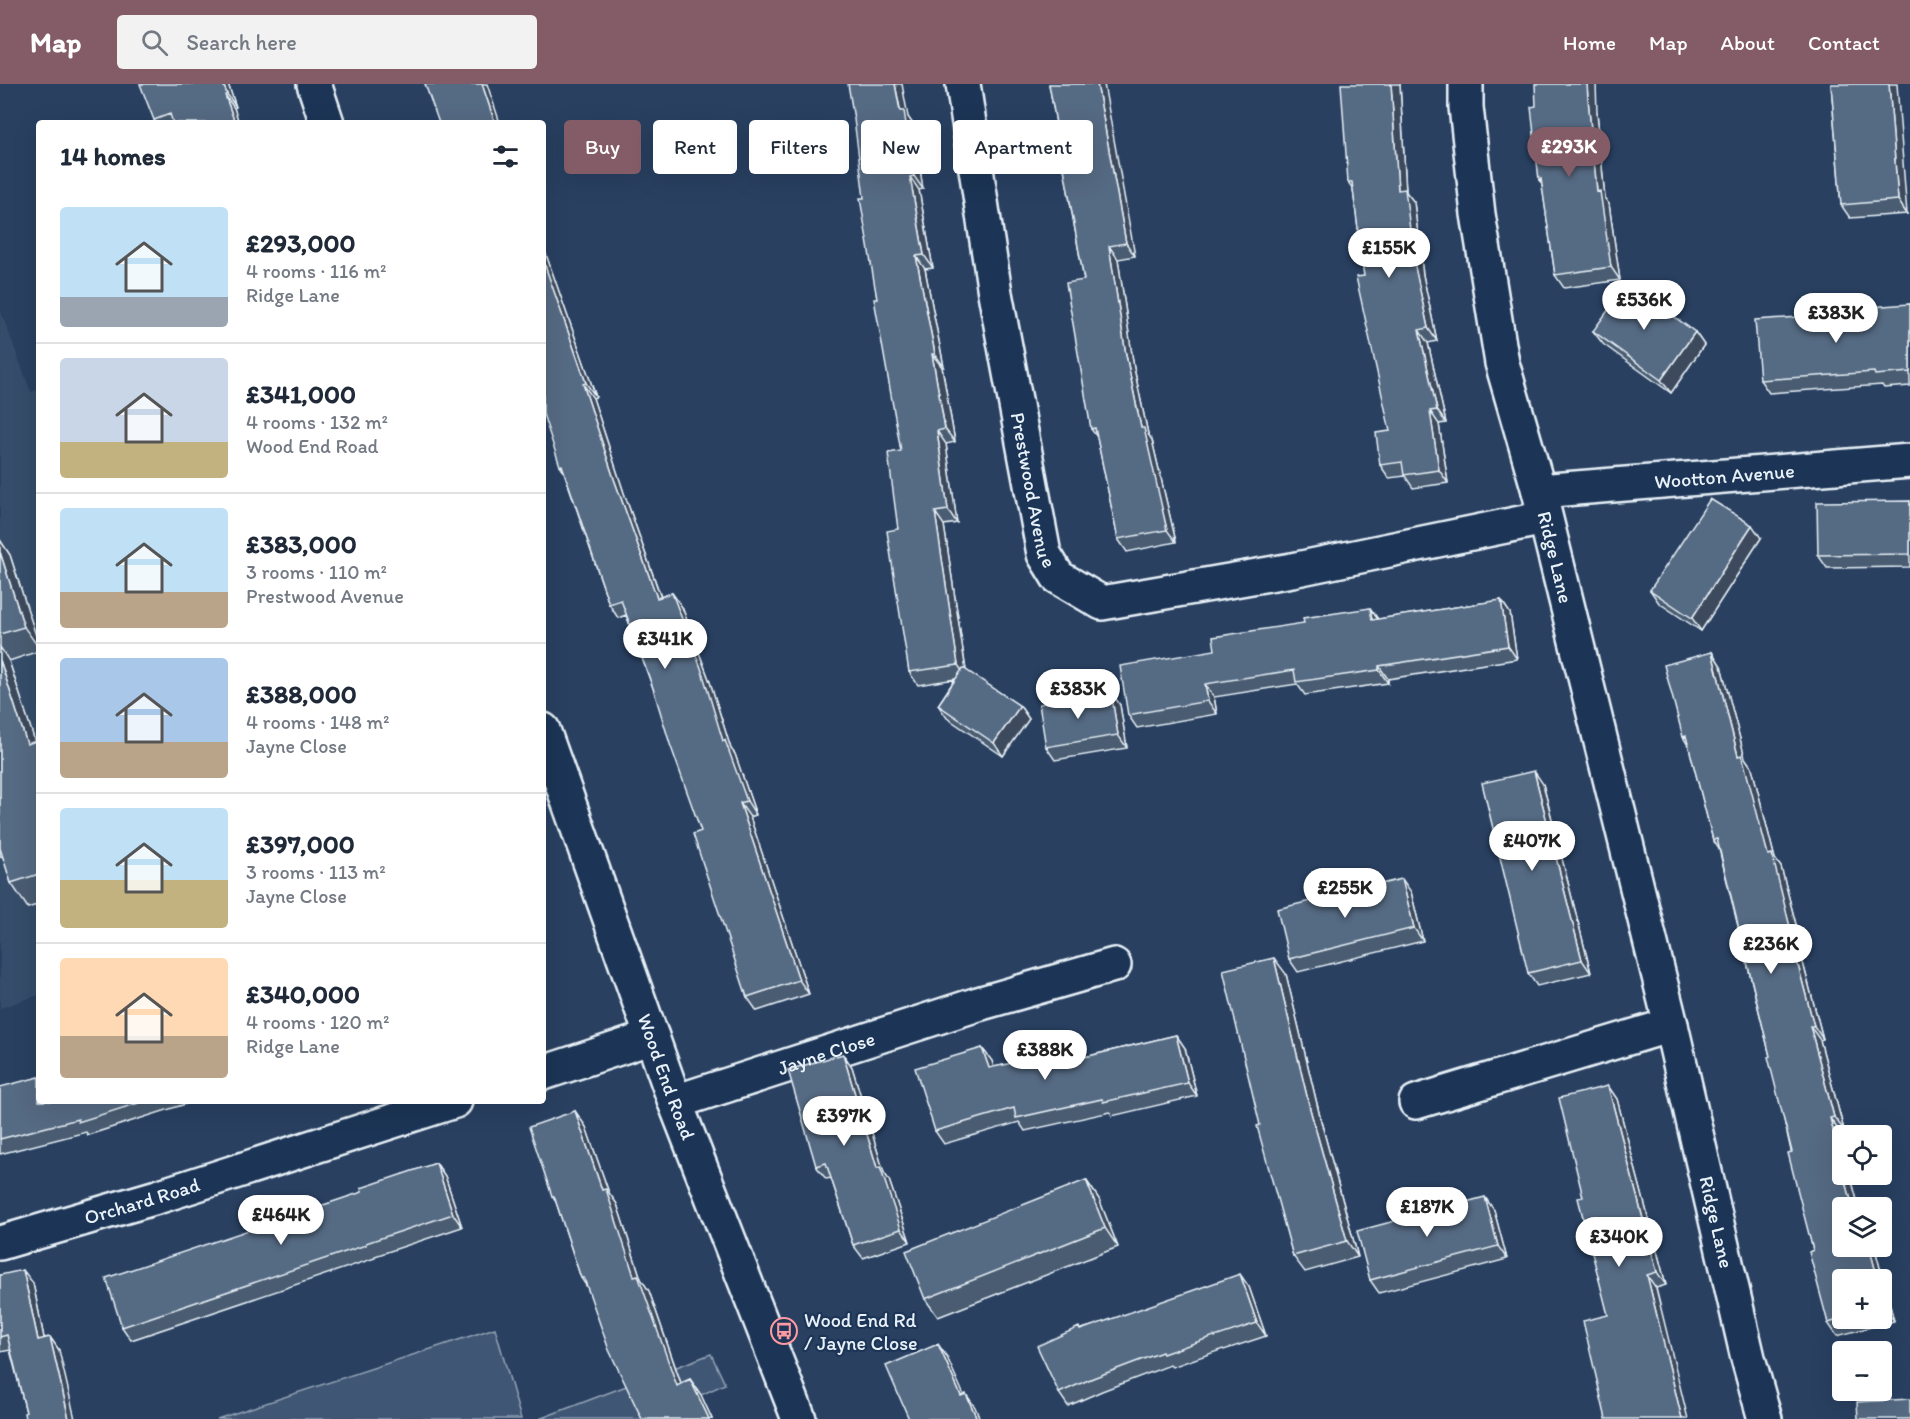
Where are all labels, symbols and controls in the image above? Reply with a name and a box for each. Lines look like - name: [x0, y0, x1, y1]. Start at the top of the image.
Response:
- search box: [117, 15, 537, 69]
- text: Map: [30, 25, 81, 59]
- icon: search: [138, 26, 171, 59]
- text: Search here: [186, 29, 297, 56]
- text: Home: [1563, 30, 1616, 55]
- text: Map: [1649, 30, 1688, 55]
- text: About: [1721, 30, 1775, 55]
- text: Contact: [1808, 30, 1880, 55]
- chip: Buy: [564, 120, 641, 174]
- chip: Rent: [653, 120, 737, 174]
- chip: Filters: [749, 120, 849, 174]
- chip: New: [861, 120, 941, 174]
- chip: Apartment: [953, 120, 1093, 174]
- pin: £293K: [1527, 127, 1611, 178]
- text: £293K: [1541, 134, 1597, 158]
- text: 14 homes: [60, 140, 166, 172]
- icon: filters: [489, 140, 522, 173]
- text: £293,000: [246, 227, 356, 259]
- pin: £155K: [1347, 228, 1431, 279]
- icon: home: [108, 231, 180, 303]
- text: £155K: [1362, 235, 1416, 259]
- text: 4 rooms · 116 m²: [246, 259, 386, 283]
- pin: £536K: [1602, 280, 1686, 331]
- text: Ridge Lane: [246, 283, 340, 307]
- text: £536K: [1616, 287, 1672, 311]
- pin: £383K: [1794, 293, 1878, 344]
- text: £383K: [1808, 300, 1864, 324]
- text: £341,000: [246, 378, 356, 410]
- icon: home: [108, 382, 180, 454]
- text: 4 rooms · 132 m²: [246, 410, 388, 434]
- street label: Prestwood Avenue: [1006, 410, 1062, 572]
- text: Wood End Road: [246, 434, 379, 458]
- street label: Wootton Avenue: [1653, 458, 1795, 494]
- street label: Ridge Lane: [1532, 509, 1578, 606]
- text: £383,000: [246, 528, 357, 560]
- icon: home: [108, 532, 180, 604]
- text: 3 rooms · 110 m²: [246, 560, 387, 584]
- text: Prestwood Avenue: [246, 584, 404, 608]
- pin: £341K: [623, 619, 707, 670]
- text: £341K: [637, 626, 693, 650]
- pin: £383K: [1036, 669, 1120, 720]
- text: £383K: [1050, 676, 1106, 700]
- text: £388,000: [246, 678, 357, 710]
- icon: home: [108, 682, 180, 754]
- text: 4 rooms · 148 m²: [246, 710, 390, 734]
- text: Jayne Close: [246, 734, 347, 758]
- pin: £407K: [1490, 821, 1574, 872]
- text: £397,000: [246, 828, 355, 860]
- text: £407K: [1503, 828, 1561, 852]
- icon: home: [108, 832, 180, 904]
- text: 3 rooms · 113 m²: [246, 860, 386, 884]
- pin: £255K: [1303, 868, 1387, 919]
- text: £255K: [1318, 875, 1373, 899]
- text: Jayne Close: [246, 884, 347, 908]
- pin: £236K: [1729, 924, 1813, 975]
- text: £236K: [1743, 931, 1799, 955]
- text: £340,000: [246, 978, 360, 1010]
- icon: home: [108, 982, 180, 1054]
- text: 4 rooms · 120 m²: [246, 1010, 389, 1034]
- street label: Wood End Road: [633, 1010, 701, 1143]
- street label: Jayne Close: [775, 1026, 878, 1080]
- pin: £388K: [1003, 1030, 1087, 1081]
- text: Ridge Lane: [246, 1034, 340, 1058]
- text: £388K: [1017, 1037, 1073, 1061]
- pin: £397K: [802, 1096, 886, 1147]
- text: £397K: [817, 1103, 871, 1127]
- map controls: [1832, 1125, 1892, 1401]
- button: locate: [1832, 1125, 1892, 1185]
- street label: Orchard Road: [81, 1172, 203, 1230]
- street label: Ridge Lane: [1694, 1173, 1739, 1270]
- pin: £187K: [1385, 1187, 1469, 1238]
- text: £187K: [1400, 1194, 1454, 1218]
- pin: £464K: [239, 1195, 323, 1246]
- button: layers: [1832, 1197, 1892, 1257]
- text: £464K: [252, 1202, 310, 1226]
- pin: £340K: [1577, 1217, 1661, 1268]
- text: £340K: [1590, 1224, 1648, 1248]
- button: +: [1832, 1269, 1892, 1329]
- place label: Wood End Rd / Jayne Close: [804, 1308, 918, 1355]
- bus stop icon: Wood End Rd / Jayne Close: [769, 1316, 799, 1346]
- button: −: [1832, 1341, 1892, 1401]

